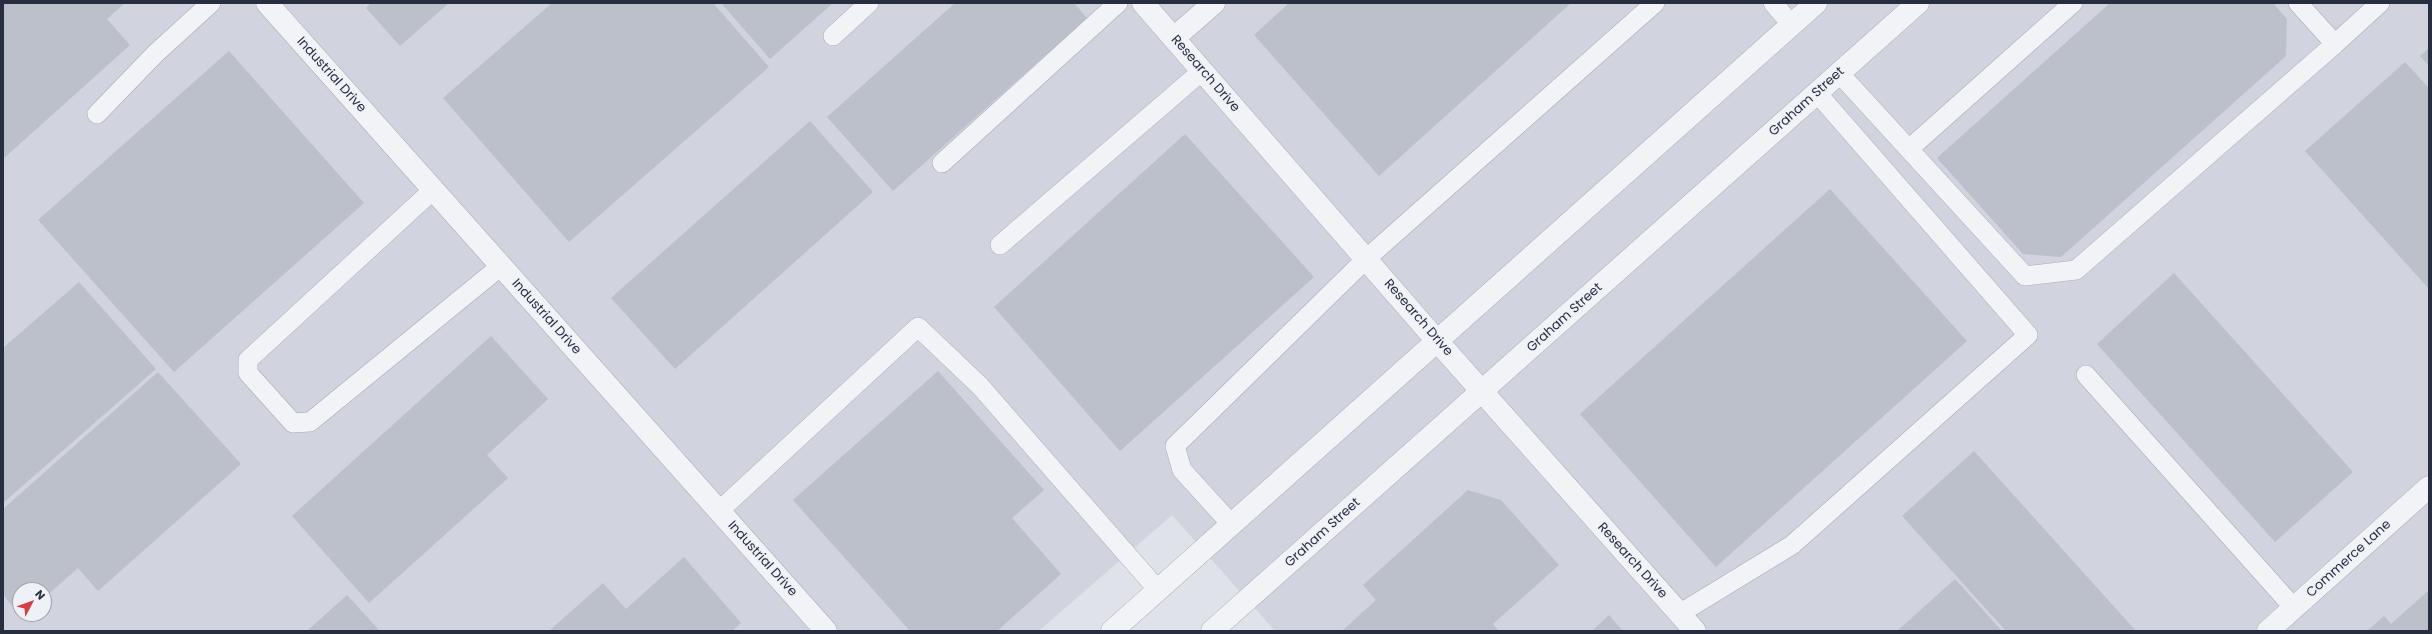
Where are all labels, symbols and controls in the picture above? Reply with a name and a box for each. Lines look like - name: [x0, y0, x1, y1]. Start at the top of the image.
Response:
- street label: Research Drive: [1167, 32, 1243, 116]
- street label: Industrial Drive: [293, 34, 369, 116]
- street label: Graham Street: [1766, 64, 1848, 140]
- street label: Industrial Drive: [508, 276, 584, 358]
- street label: Research Drive: [1380, 276, 1456, 360]
- street label: Graham Street: [1524, 280, 1606, 356]
- street label: Graham Street: [1282, 495, 1364, 571]
- street label: Commerce Lane: [2304, 517, 2394, 601]
- street label: Industrial Drive: [724, 518, 800, 600]
- street label: Research Drive: [1594, 520, 1670, 602]
- north arrow: [12, 582, 52, 622]
- text: N: [32, 586, 49, 603]

